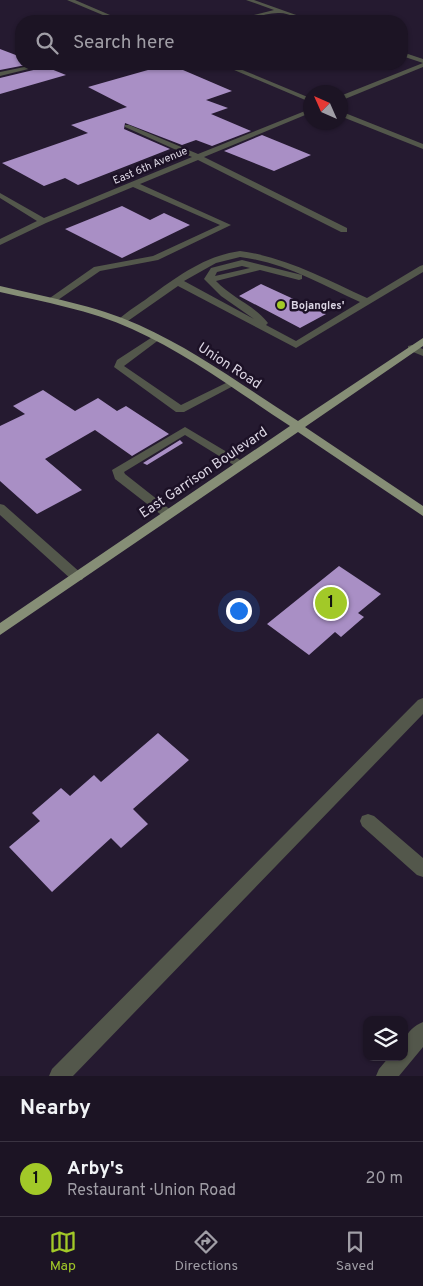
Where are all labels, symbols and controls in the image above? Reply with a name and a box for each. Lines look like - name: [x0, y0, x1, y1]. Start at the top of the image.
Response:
- search box: [15, 15, 408, 70]
- icon: search: [33, 29, 61, 57]
- text: Search here: [73, 31, 175, 55]
- north arrow: [303, 85, 348, 130]
- street label: East 6th Avenue: [111, 144, 190, 188]
- marker: Bojangles': [275, 299, 287, 311]
- place label: Bojangles': [291, 299, 345, 313]
- street label: Union Road: [194, 339, 264, 393]
- street label: East Garrison Boulevard: [137, 424, 271, 522]
- pin: 1: [315, 584, 347, 622]
- your location: [226, 598, 252, 624]
- map controls: [363, 1016, 408, 1061]
- button: layers: [363, 1016, 408, 1061]
- text: Nearby: [20, 1095, 91, 1122]
- text: Arby's: [67, 1157, 124, 1181]
- text: 1: [33, 1169, 39, 1189]
- text: 20 m: [366, 1169, 403, 1189]
- text: Restaurant · Union Road: [67, 1181, 236, 1201]
- tab: Map: [49, 1228, 77, 1275]
- tab: Directions: [174, 1228, 238, 1275]
- tab: Saved: [336, 1228, 374, 1275]

